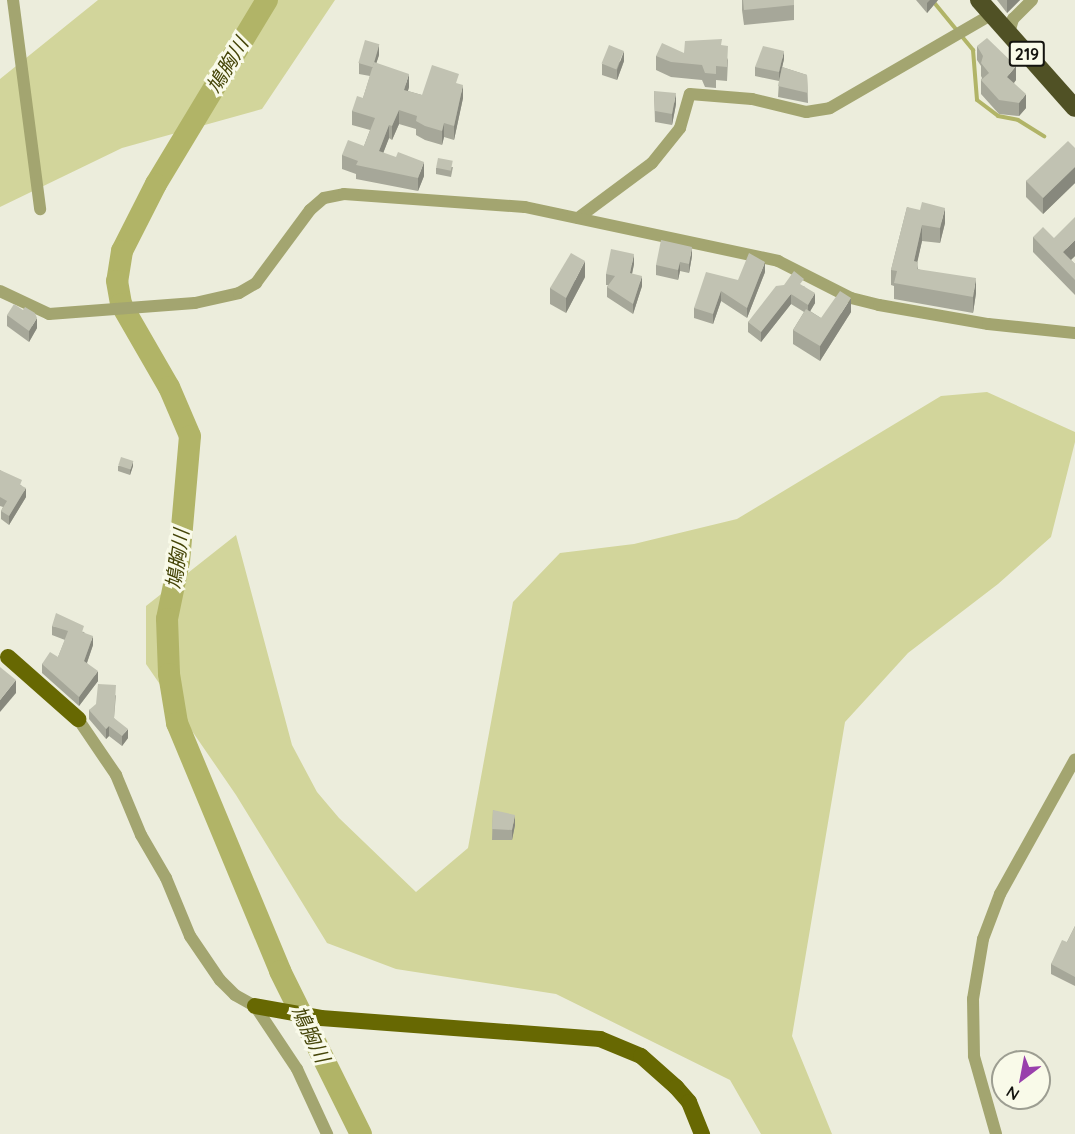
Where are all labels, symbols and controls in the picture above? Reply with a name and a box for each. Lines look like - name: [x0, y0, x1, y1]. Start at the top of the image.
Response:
- water label: 鳩胸川: [201, 33, 253, 97]
- road number: 219: [1008, 41, 1046, 67]
- water label: 鳩胸川: [161, 528, 193, 590]
- water label: 鳩胸川: [287, 1002, 335, 1066]
- north arrow: [991, 1050, 1051, 1110]
- text: N: [1002, 1082, 1023, 1105]

